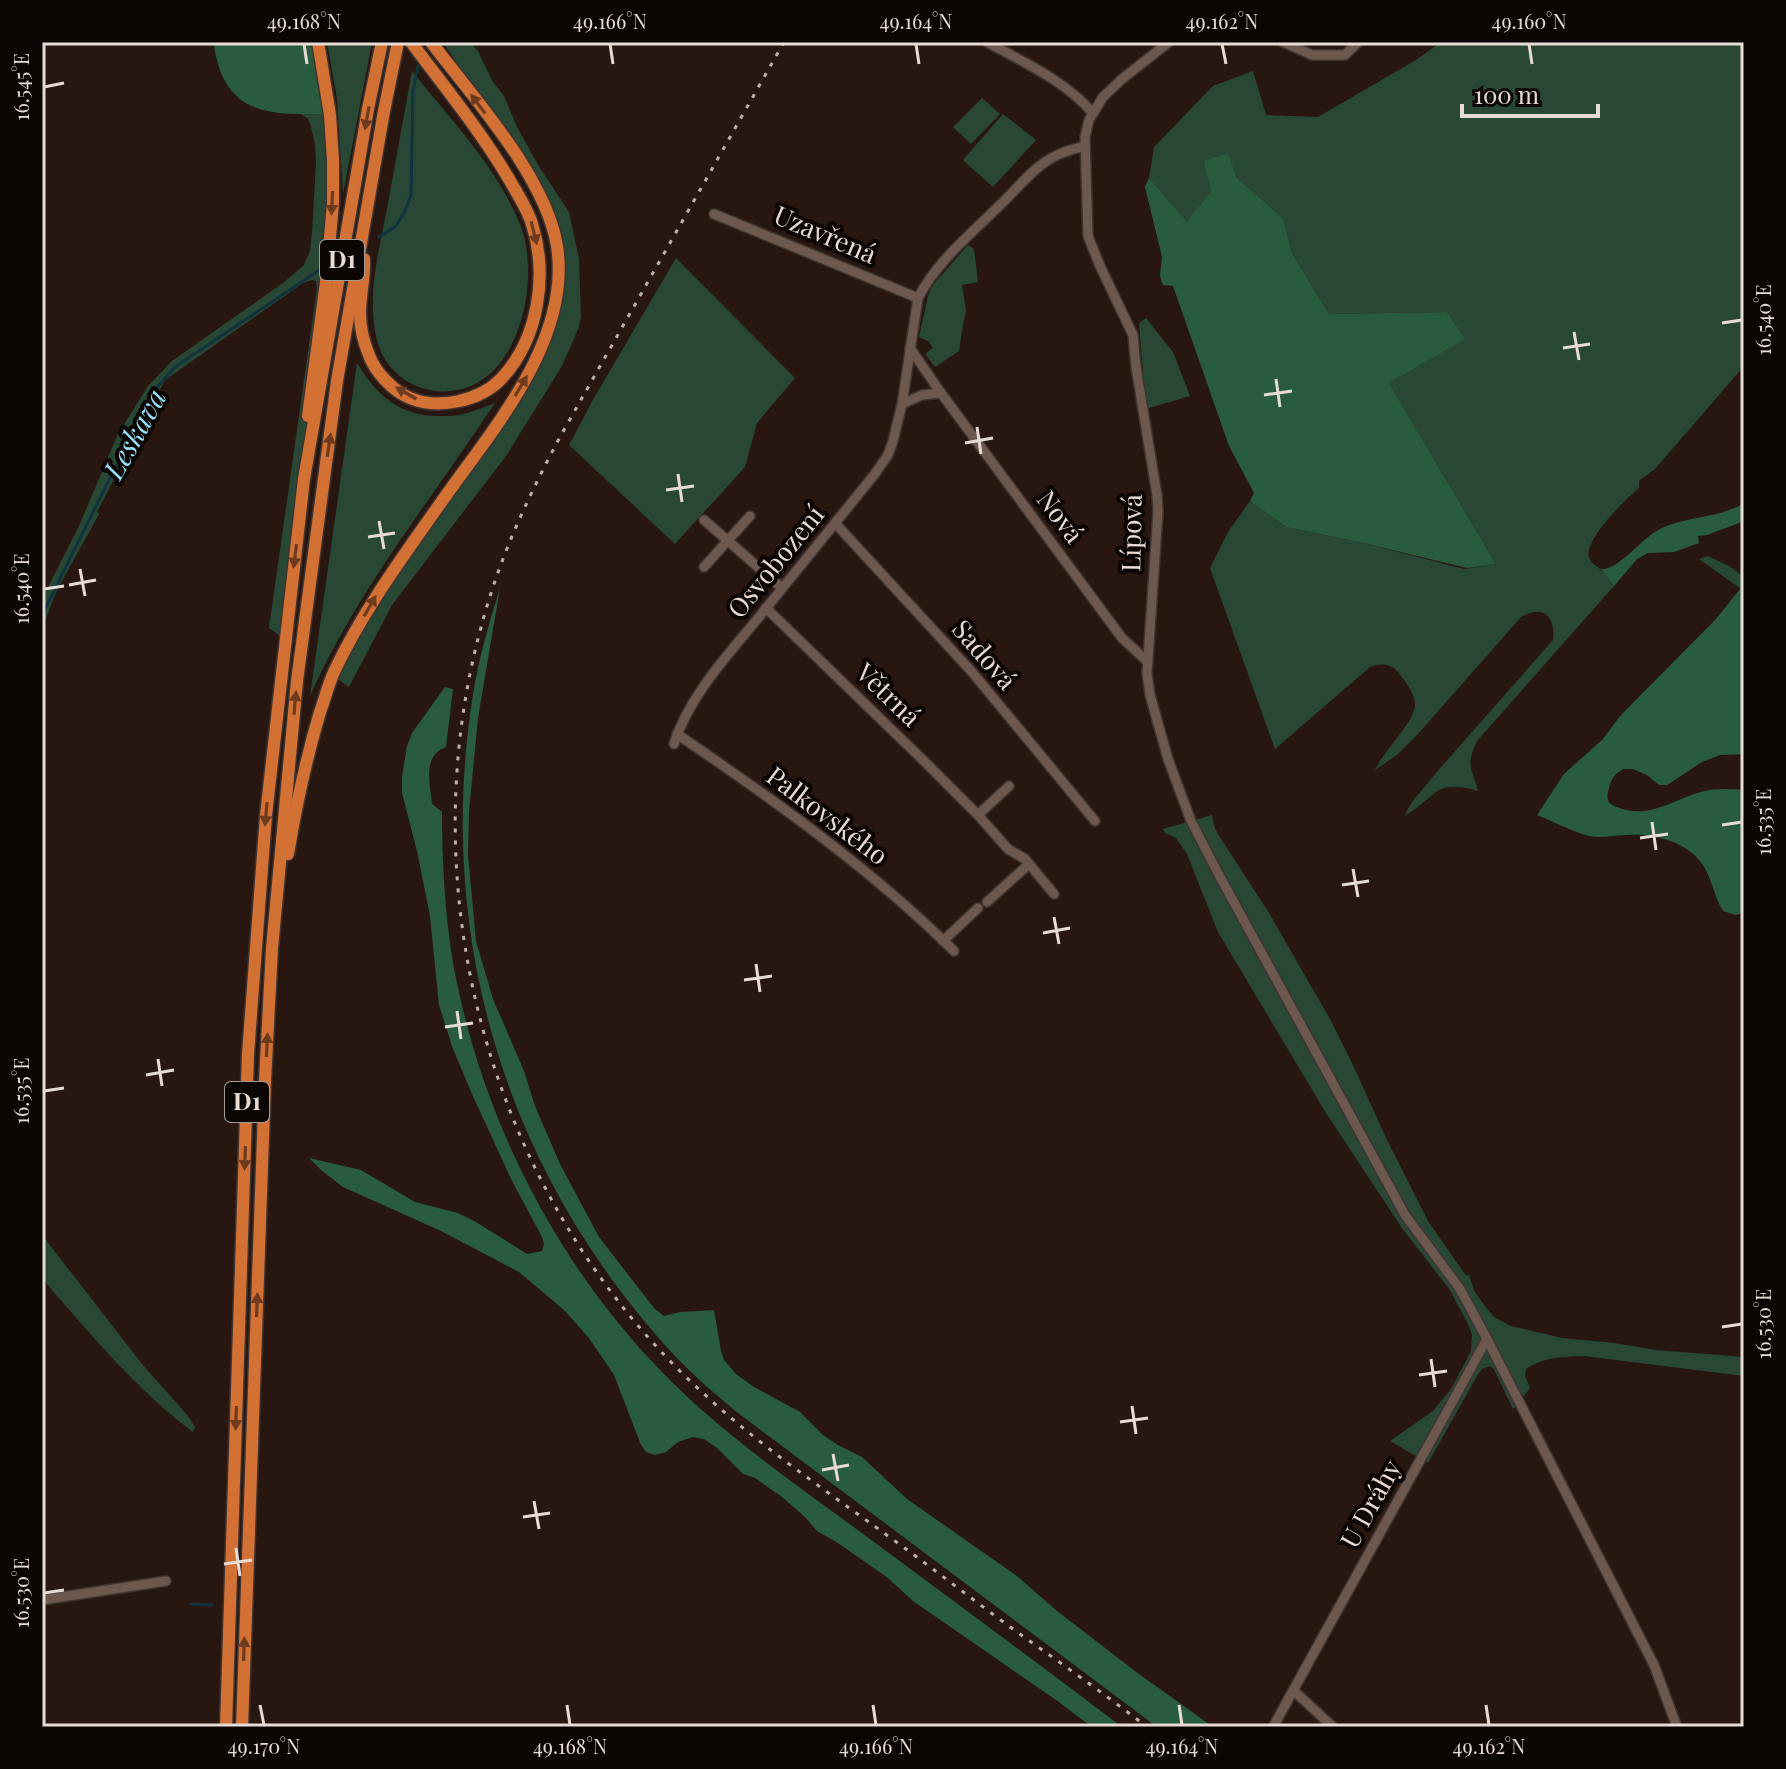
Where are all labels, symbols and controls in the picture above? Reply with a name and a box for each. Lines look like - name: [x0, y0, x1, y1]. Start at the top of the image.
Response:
- text: 49.168°N: [267, 7, 341, 34]
- text: 49.166°N: [573, 7, 647, 34]
- text: 49.164°N: [880, 7, 952, 34]
- text: 49.162°N: [1186, 7, 1258, 34]
- text: 49.160°N: [1492, 7, 1567, 34]
- text: 16.545°E: [7, 53, 34, 121]
- scale bar: [1462, 68, 1598, 118]
- text: 100 m: [1474, 78, 1539, 110]
- one-way arrow: [470, 94, 486, 114]
- one-way arrow: [360, 106, 372, 131]
- one-way arrow: [325, 191, 338, 216]
- street label: Uzavřená: [769, 196, 882, 271]
- one-way arrow: [528, 221, 540, 246]
- road number: D1: [320, 240, 364, 280]
- text: 16.540°E: [1749, 284, 1776, 356]
- one-way arrow: [514, 375, 528, 397]
- water label: Leskava: [93, 382, 174, 486]
- one-way arrow: [395, 386, 417, 400]
- one-way arrow: [322, 432, 335, 457]
- street label: Nová: [1030, 483, 1092, 550]
- street label: Lípová: [1112, 494, 1149, 572]
- street label: Osvobození: [719, 497, 831, 625]
- one-way arrow: [289, 544, 302, 569]
- text: 16.540°E: [7, 553, 34, 625]
- one-way arrow: [363, 595, 377, 618]
- street label: Sadová: [945, 612, 1025, 696]
- street label: Větrná: [848, 654, 929, 733]
- one-way arrow: [288, 690, 301, 715]
- street label: Palkovského: [760, 758, 896, 872]
- text: 16.535°E: [1749, 788, 1776, 856]
- one-way arrow: [260, 802, 273, 827]
- one-way arrow: [260, 1032, 273, 1057]
- text: 16.535°E: [7, 1057, 34, 1125]
- road number: D1: [225, 1082, 269, 1122]
- one-way arrow: [238, 1146, 251, 1171]
- text: 16.530°E: [1749, 1289, 1776, 1359]
- one-way arrow: [251, 1292, 264, 1317]
- one-way arrow: [230, 1406, 243, 1431]
- street label: U Dráhy: [1331, 1453, 1408, 1554]
- text: 16.530°E: [7, 1558, 34, 1628]
- one-way arrow: [238, 1636, 251, 1661]
- text: 49.170°N: [228, 1732, 300, 1759]
- text: 49.168°N: [533, 1732, 607, 1759]
- text: 49.166°N: [839, 1732, 913, 1759]
- text: 49.164°N: [1146, 1732, 1218, 1759]
- text: 49.162°N: [1453, 1732, 1525, 1759]

